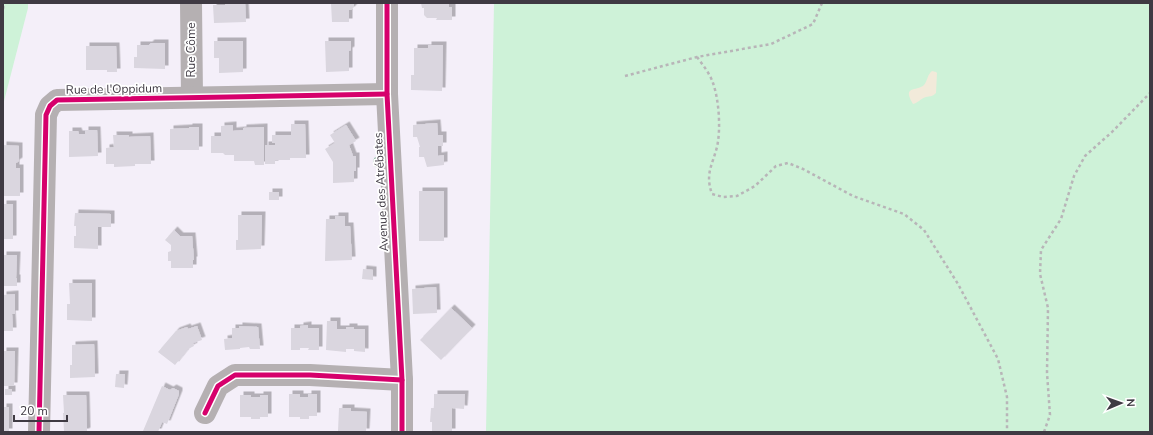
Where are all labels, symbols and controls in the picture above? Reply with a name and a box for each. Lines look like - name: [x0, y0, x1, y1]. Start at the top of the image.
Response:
- street label: Rue Côme: [183, 22, 199, 78]
- street label: Rue de l'Oppidum: [66, 80, 162, 98]
- street label: Avenue des Atrébates: [370, 132, 392, 252]
- north arrow: [1101, 383, 1141, 423]
- scale bar: [14, 397, 67, 423]
- text: N: [1123, 398, 1138, 407]
- text: 20 m: [20, 403, 48, 419]

